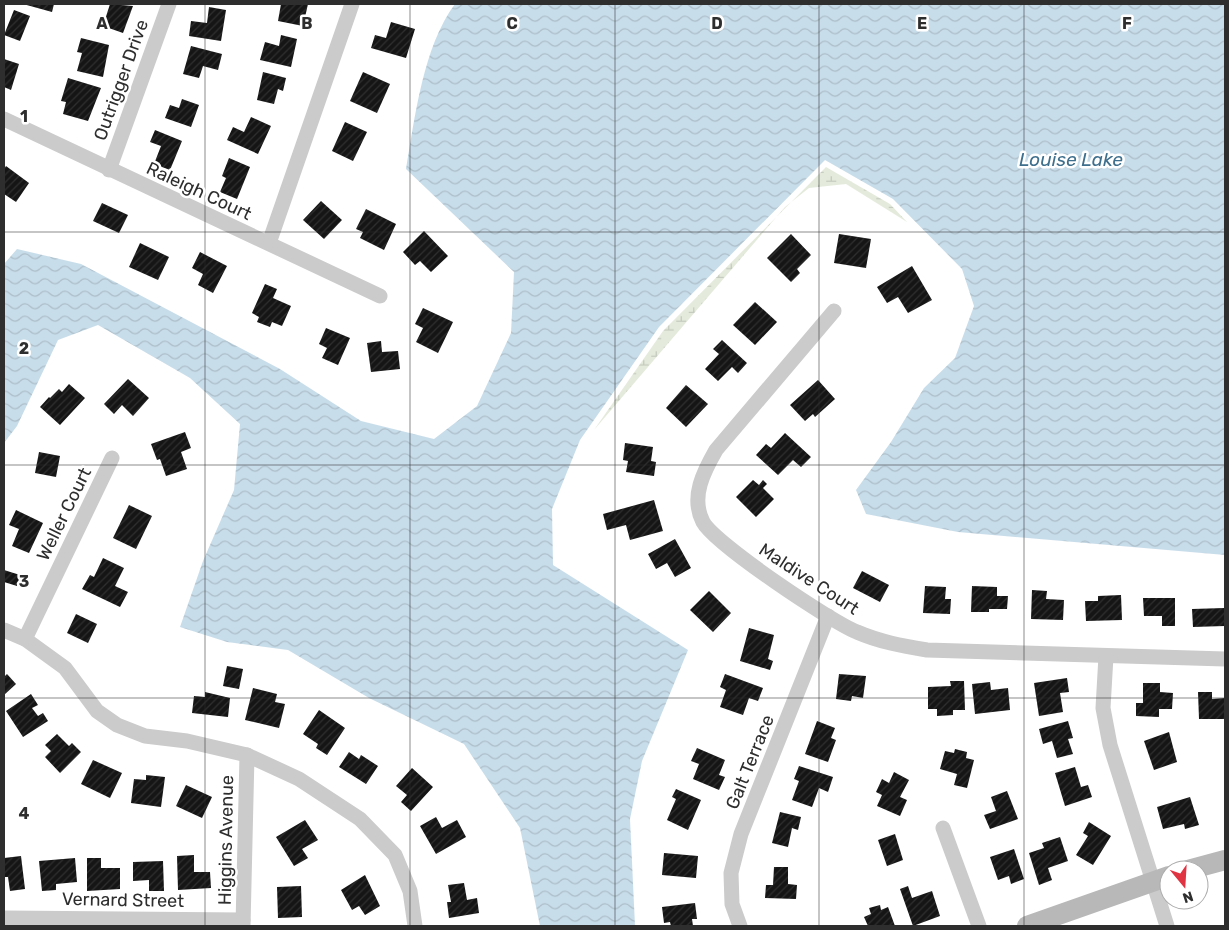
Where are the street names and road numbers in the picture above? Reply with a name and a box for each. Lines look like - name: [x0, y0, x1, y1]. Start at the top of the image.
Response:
- street label: Outrigger Drive: [89, 17, 153, 143]
- street label: Raleigh Court: [143, 157, 255, 225]
- street label: Weller Court: [32, 464, 96, 564]
- street label: Maldive Court: [755, 539, 863, 619]
- street label: Galt Terrace: [721, 712, 779, 812]
- street label: Higgins Avenue: [214, 775, 238, 905]
- street label: Vernard Street: [62, 888, 184, 912]

